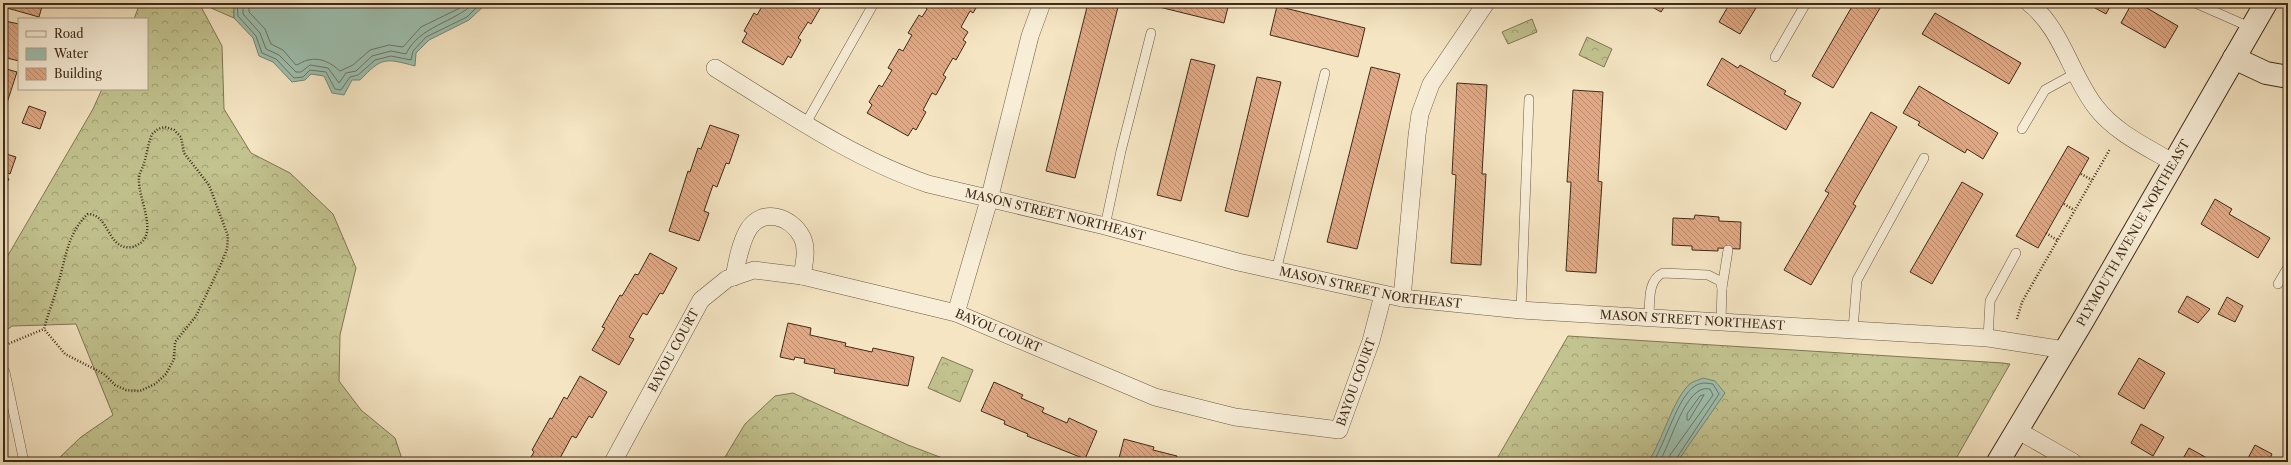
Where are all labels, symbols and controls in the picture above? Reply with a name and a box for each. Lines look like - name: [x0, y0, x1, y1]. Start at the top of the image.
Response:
- legend: [18, 18, 148, 90]
- text: Road: [54, 26, 84, 41]
- text: Water: [53, 46, 88, 61]
- text: Building: [54, 66, 102, 81]
- street label: PLYMOUTH AVENUE NORTHEAST: [2073, 137, 2193, 329]
- street label: MASON STREET NORTHEAST: [963, 185, 1147, 244]
- street label: MASON STREET NORTHEAST: [1278, 263, 1463, 311]
- street label: BAYOU COURT: [645, 306, 702, 394]
- street label: BAYOU COURT: [953, 306, 1044, 355]
- street label: MASON STREET NORTHEAST: [1599, 307, 1785, 333]
- street label: BAYOU COURT: [1333, 336, 1378, 428]

